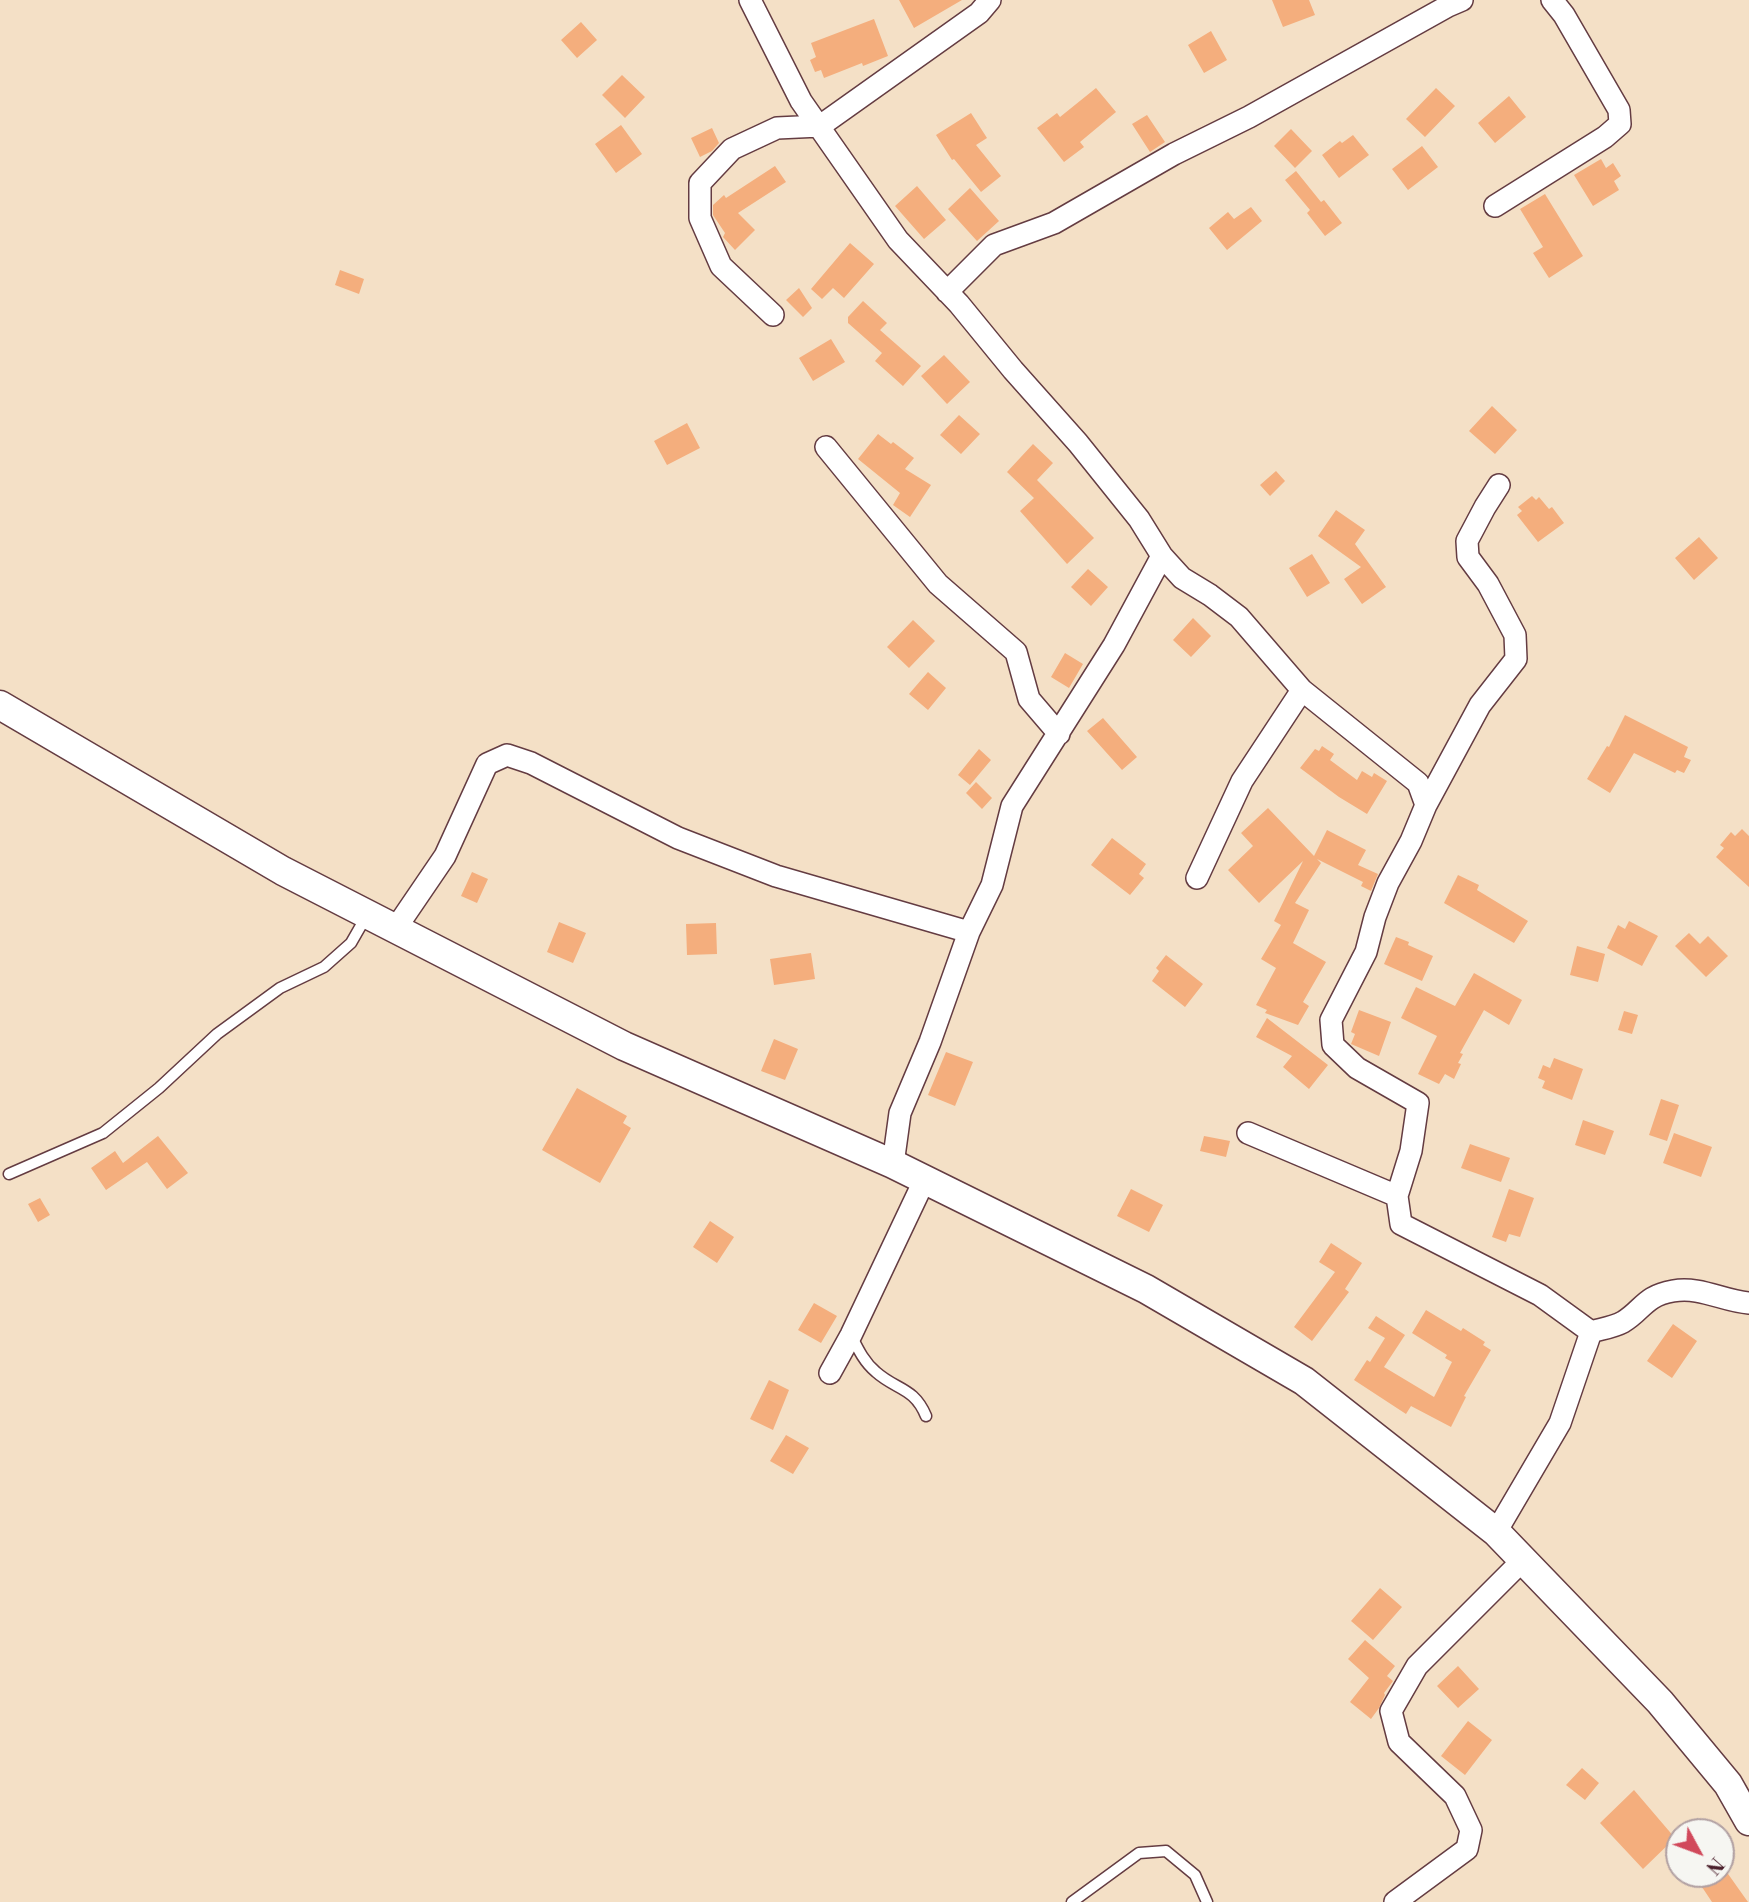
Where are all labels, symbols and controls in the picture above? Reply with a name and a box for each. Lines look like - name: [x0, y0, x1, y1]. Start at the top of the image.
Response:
- north arrow: [1665, 1818, 1735, 1888]
- text: N: [1700, 1852, 1728, 1879]

